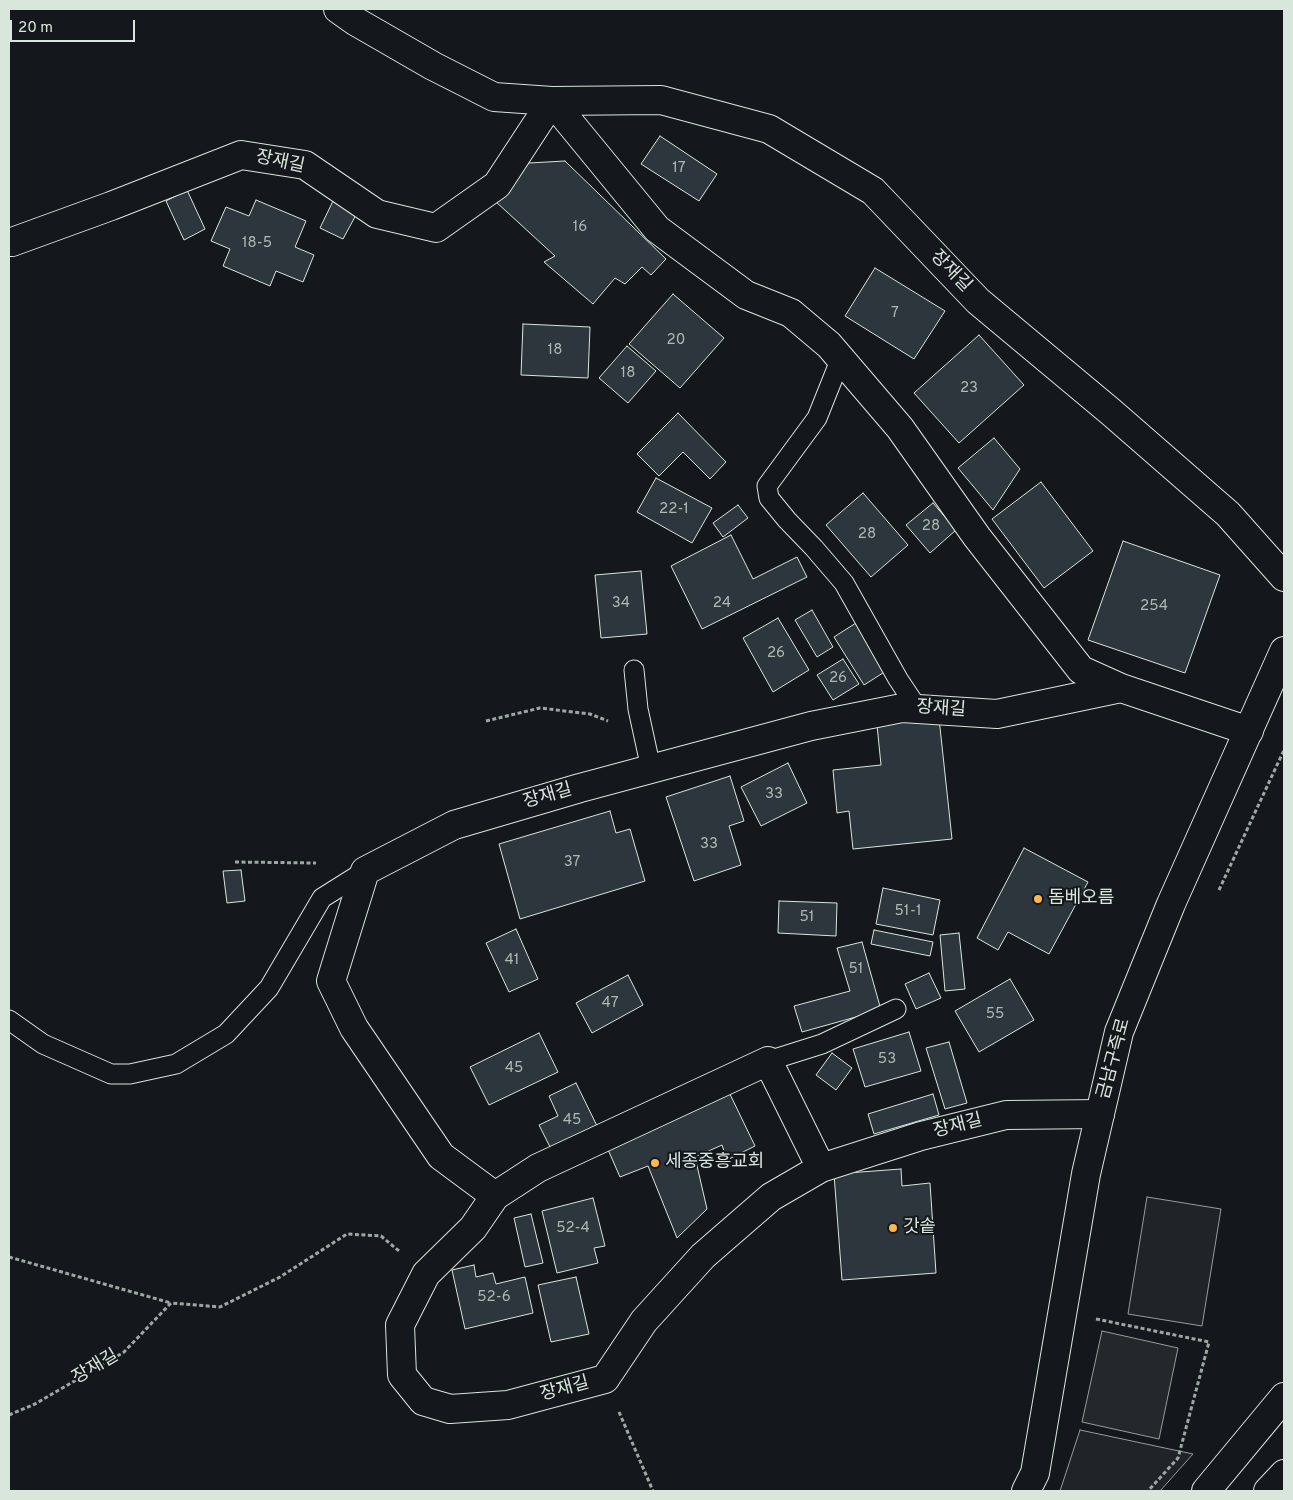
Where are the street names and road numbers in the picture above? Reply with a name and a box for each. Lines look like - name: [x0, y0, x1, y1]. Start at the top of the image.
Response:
- street label: 장재길: [253, 147, 307, 179]
- street label: 장재길: [925, 247, 975, 297]
- street label: 장재길: [915, 697, 967, 723]
- street label: 장재길: [521, 780, 575, 814]
- street label: 금남구즉로: [1094, 1016, 1136, 1102]
- street label: 장재길: [931, 1111, 985, 1143]
- street label: 장재길: [69, 1346, 123, 1390]
- street label: 장재길: [538, 1373, 592, 1407]

